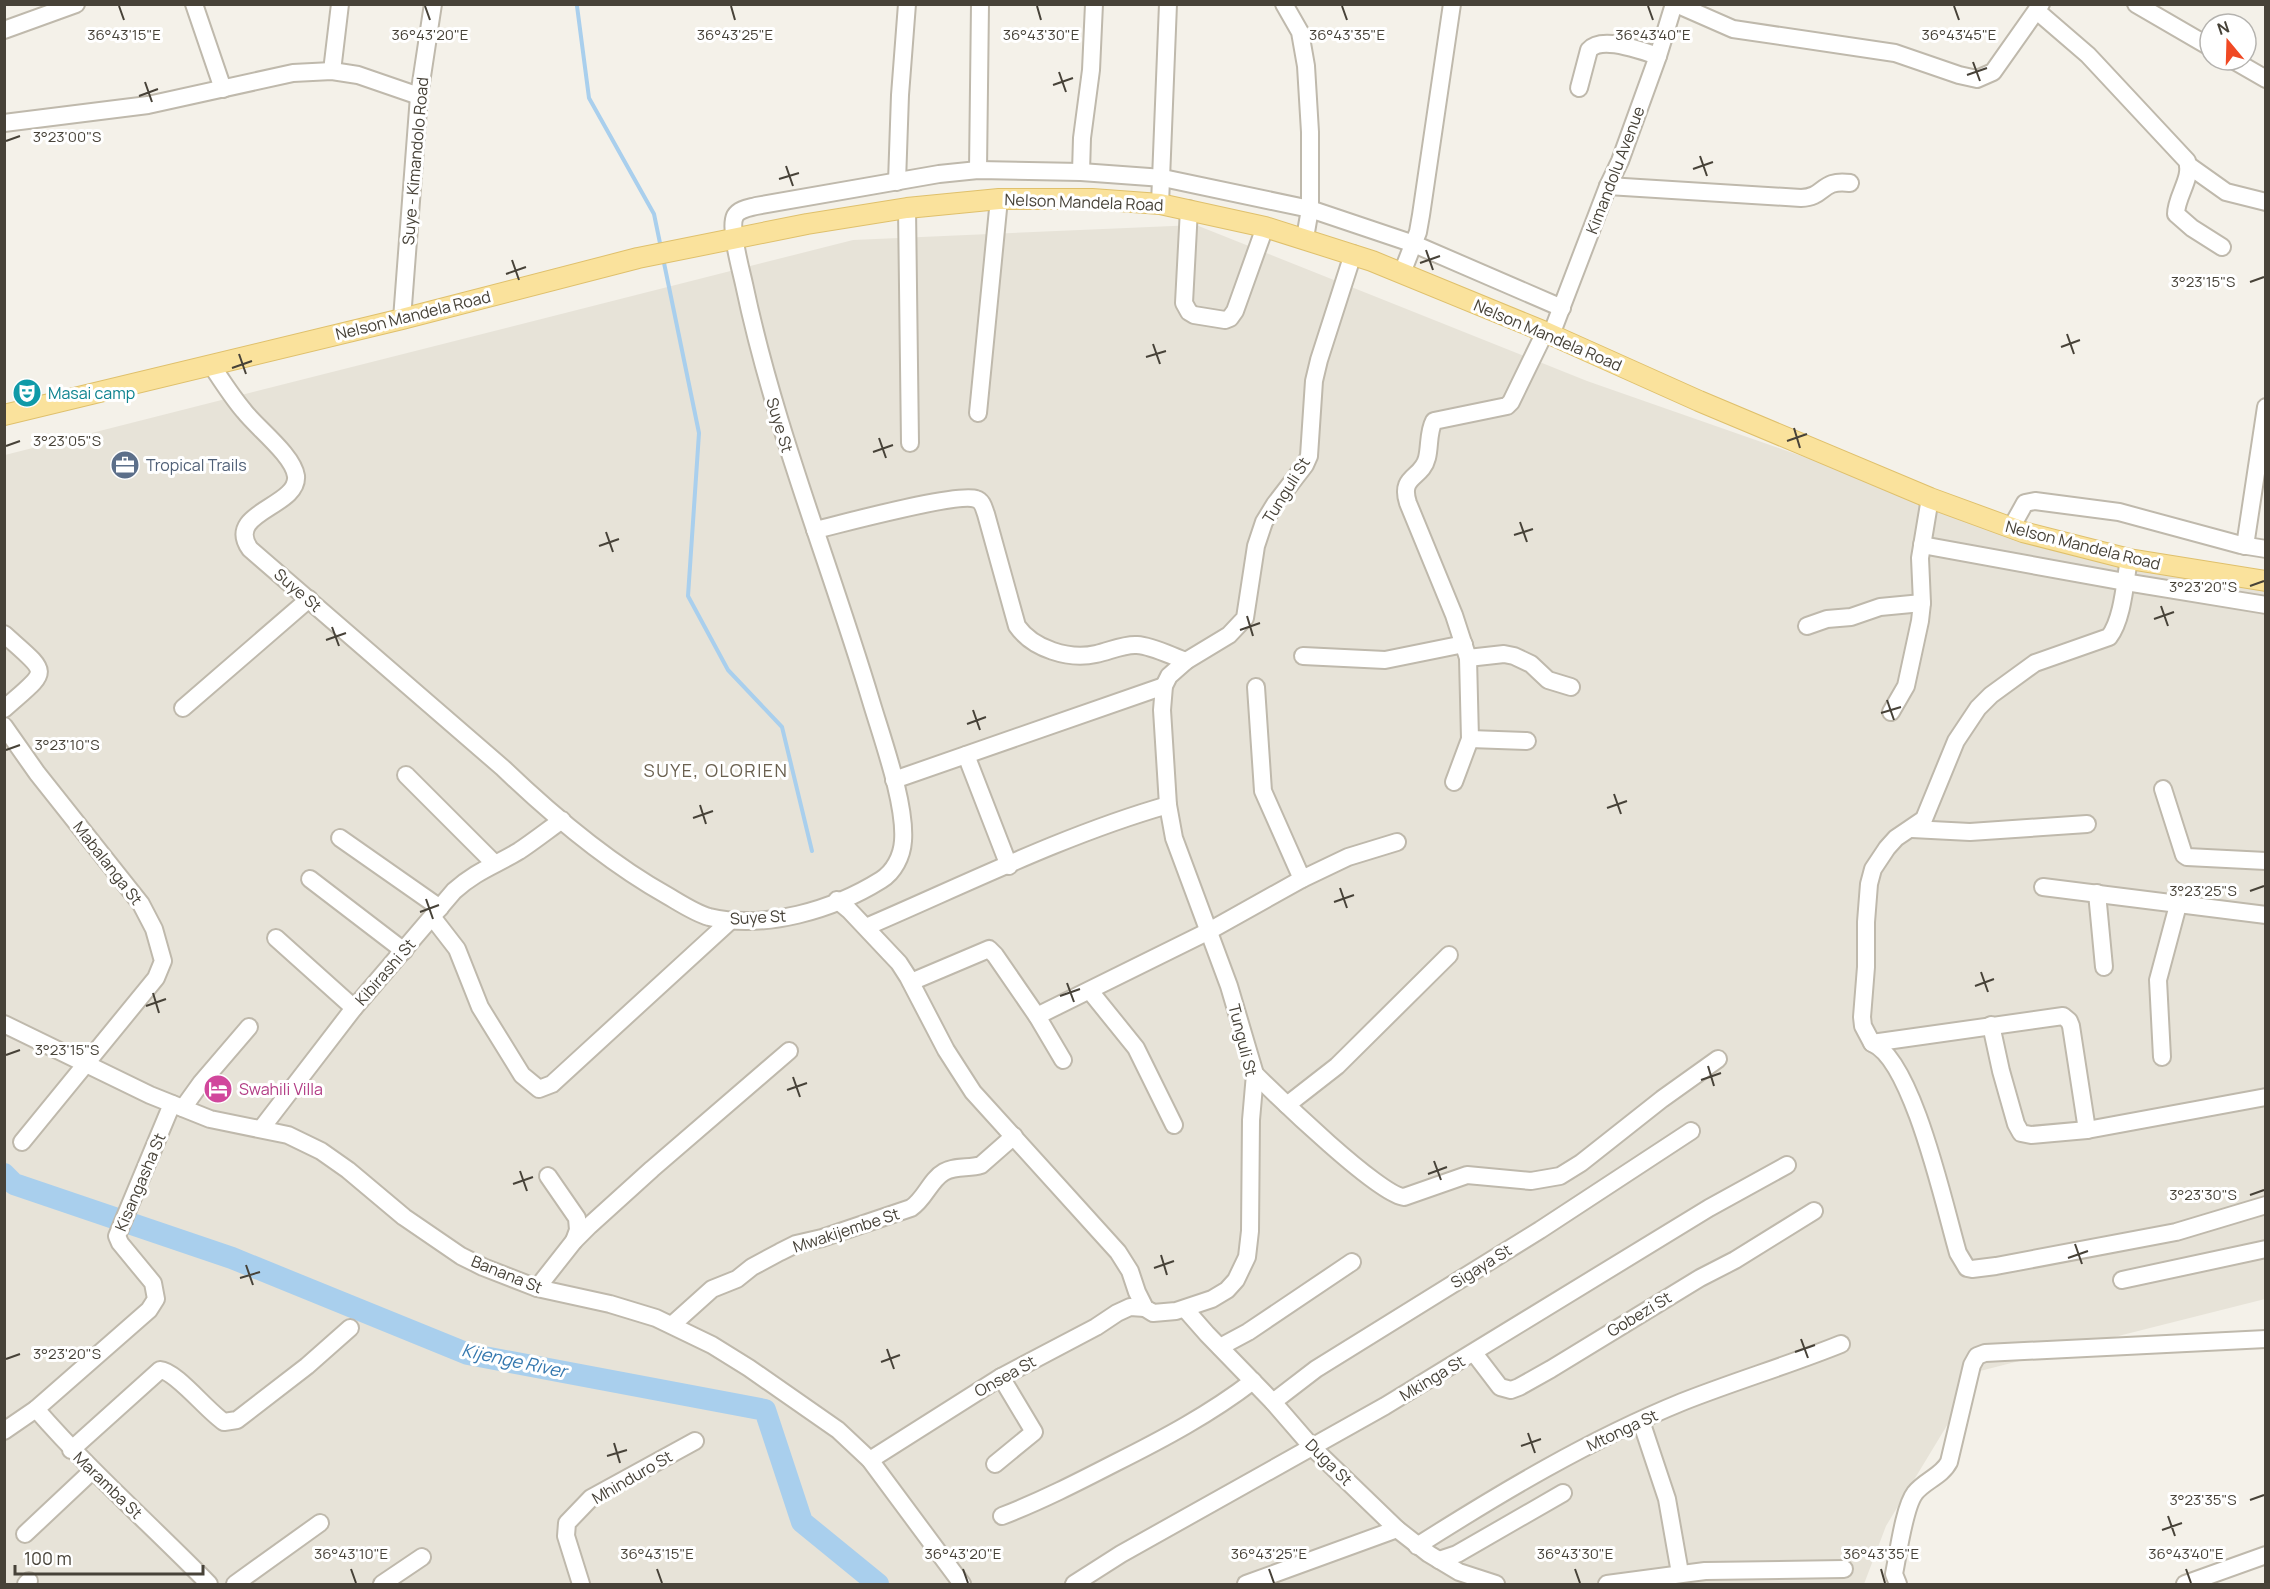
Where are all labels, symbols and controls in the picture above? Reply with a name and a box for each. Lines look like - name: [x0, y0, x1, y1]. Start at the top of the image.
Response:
- north arrow: [2198, 12, 2258, 72]
- text: N: [2214, 16, 2232, 40]
- text: 36°43'15"E: [87, 24, 161, 45]
- text: 36°43'20"E: [392, 24, 468, 45]
- text: 36°43'25"E: [697, 24, 773, 45]
- text: 36°43'30"E: [1003, 24, 1079, 45]
- text: 36°43'35"E: [1309, 24, 1385, 45]
- text: 36°43'40"E: [1615, 24, 1691, 45]
- text: 36°43'45"E: [1922, 24, 1996, 45]
- street label: Suye - Kimandolo Road: [397, 76, 433, 246]
- street label: Kimandolu Avenue: [1580, 103, 1650, 237]
- text: 3°23'00"S: [33, 126, 101, 147]
- street label: Nelson Mandela Road: [1004, 188, 1164, 216]
- text: 3°23'15"S: [2171, 271, 2235, 292]
- street label: Nelson Mandela Road: [333, 285, 493, 345]
- street label: Nelson Mandela Road: [1471, 294, 1625, 376]
- theatre icon: Masai camp: [11, 377, 43, 409]
- place label: Masai camp: [48, 382, 135, 404]
- street label: Suye St: [761, 395, 799, 455]
- text: 3°23'05"S: [33, 430, 101, 451]
- office icon: Tropical Trails: [109, 449, 141, 481]
- street label: Tunguli St: [1257, 453, 1315, 527]
- place label: Tropical Trails: [146, 454, 247, 476]
- street label: Nelson Mandela Road: [2003, 515, 2163, 575]
- street label: Suye St: [270, 563, 326, 617]
- text: 3°23'20"S: [2169, 576, 2237, 597]
- text: 3°23'10"S: [34, 734, 100, 755]
- district label: SUYE, OLORIEN: [644, 758, 788, 782]
- street label: Mabalanga St: [68, 817, 148, 909]
- text: 3°23'25"S: [2169, 880, 2237, 901]
- street label: Suye St: [729, 905, 787, 929]
- street label: Kibirashi St: [350, 934, 420, 1010]
- street label: Tunguli St: [1223, 1002, 1263, 1078]
- text: 3°23'15"S: [35, 1039, 99, 1060]
- hotel icon: Swahili Villa: [202, 1073, 234, 1105]
- place label: Swahili Villa: [239, 1078, 323, 1100]
- street label: Kisangasha St: [109, 1130, 171, 1234]
- text: 3°23'30"S: [2169, 1184, 2237, 1205]
- street label: Mwakijembe St: [790, 1202, 902, 1258]
- street label: Sigaya St: [1446, 1239, 1516, 1293]
- street label: Banana St: [468, 1250, 546, 1298]
- street label: Gobezi St: [1603, 1286, 1675, 1342]
- water label: Kijenge River: [460, 1337, 571, 1383]
- text: 3°23'20"S: [33, 1343, 101, 1364]
- street label: Onsea St: [970, 1350, 1040, 1402]
- street label: Mkinga St: [1395, 1350, 1469, 1406]
- street label: Mtonga St: [1583, 1404, 1661, 1456]
- street label: Duga St: [1301, 1434, 1357, 1490]
- street label: Mhinduro St: [588, 1445, 676, 1509]
- street label: Maramba St: [69, 1446, 147, 1524]
- text: 3°23'35"S: [2169, 1489, 2237, 1510]
- scale bar: [15, 1538, 202, 1576]
- text: 36°43'10"E: [314, 1543, 388, 1564]
- text: 36°43'15"E: [620, 1543, 694, 1564]
- text: 36°43'20"E: [925, 1543, 1001, 1564]
- text: 36°43'25"E: [1231, 1543, 1307, 1564]
- text: 36°43'30"E: [1537, 1543, 1613, 1564]
- text: 36°43'35"E: [1843, 1543, 1919, 1564]
- text: 36°43'40"E: [2148, 1543, 2224, 1564]
- text: 100 m: [24, 1546, 72, 1570]

